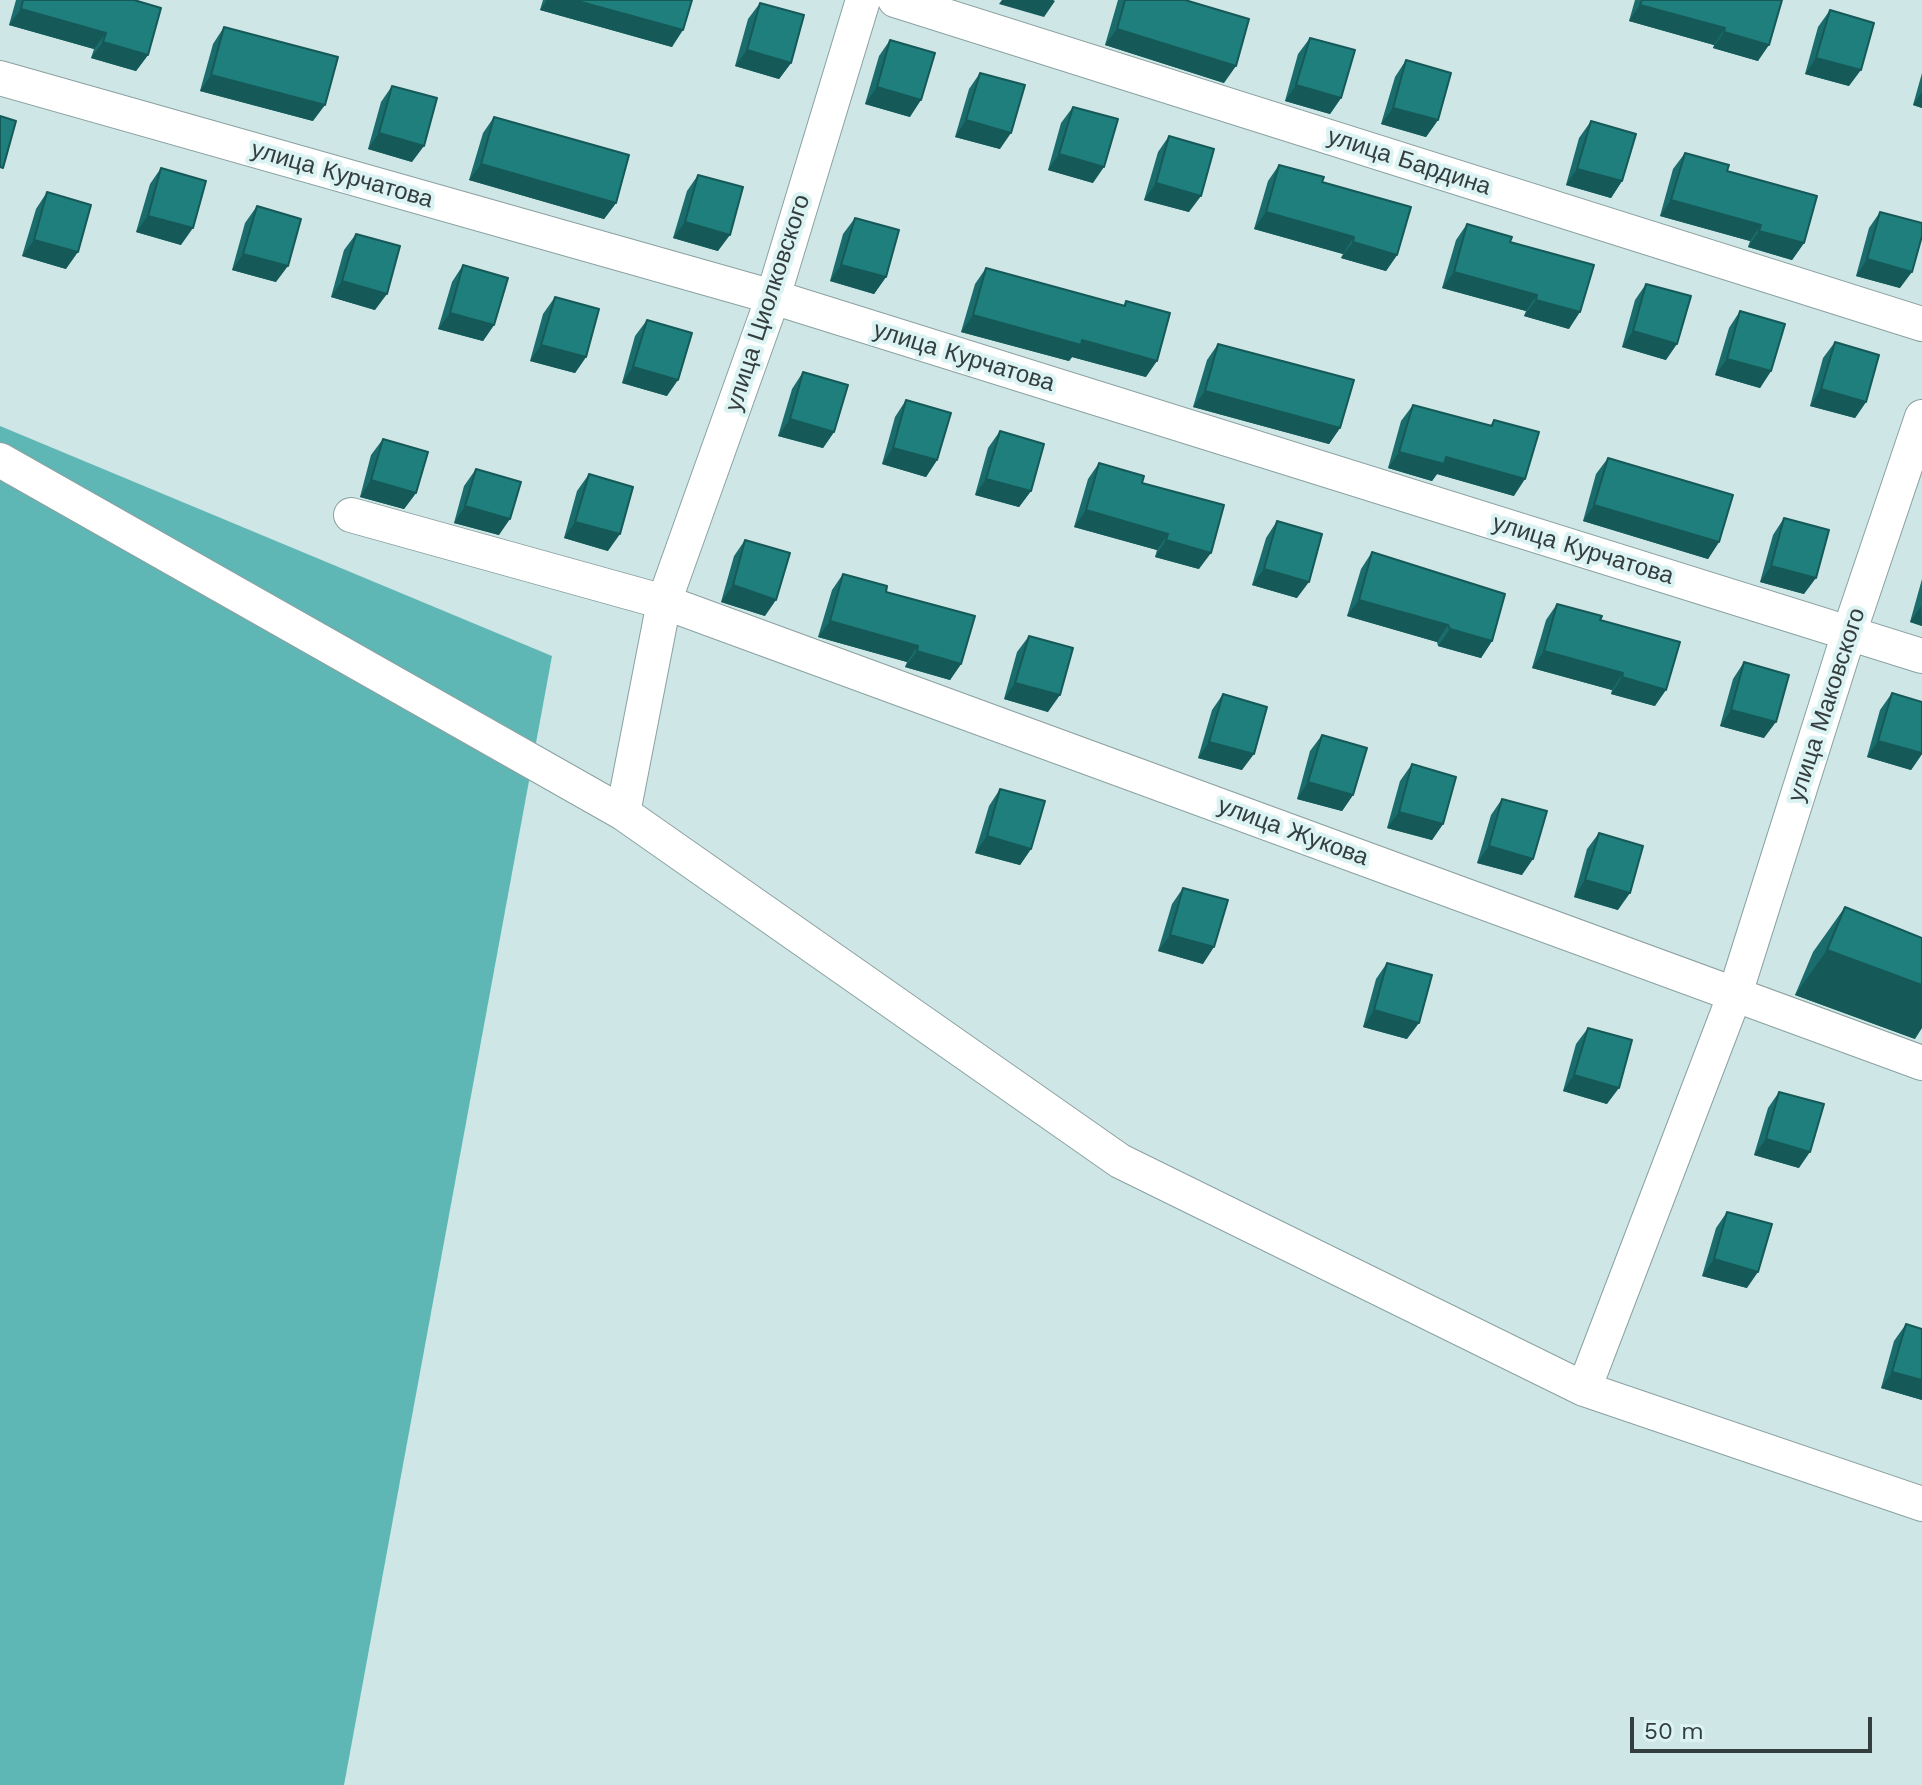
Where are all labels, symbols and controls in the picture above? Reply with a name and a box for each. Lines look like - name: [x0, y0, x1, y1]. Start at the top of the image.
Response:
- street label: улица Бардина: [1324, 122, 1494, 202]
- street label: улица Курчатова: [248, 135, 436, 215]
- street label: улица Циолковского: [719, 191, 817, 415]
- street label: улица Курчатова: [870, 316, 1058, 398]
- street label: улица Курчатова: [1489, 509, 1677, 591]
- street label: улица Маковского: [1782, 604, 1872, 806]
- street label: улица Жукова: [1214, 791, 1372, 873]
- scale bar: [1634, 1701, 1876, 1751]
- text: 50 m: [1644, 1717, 1704, 1745]

